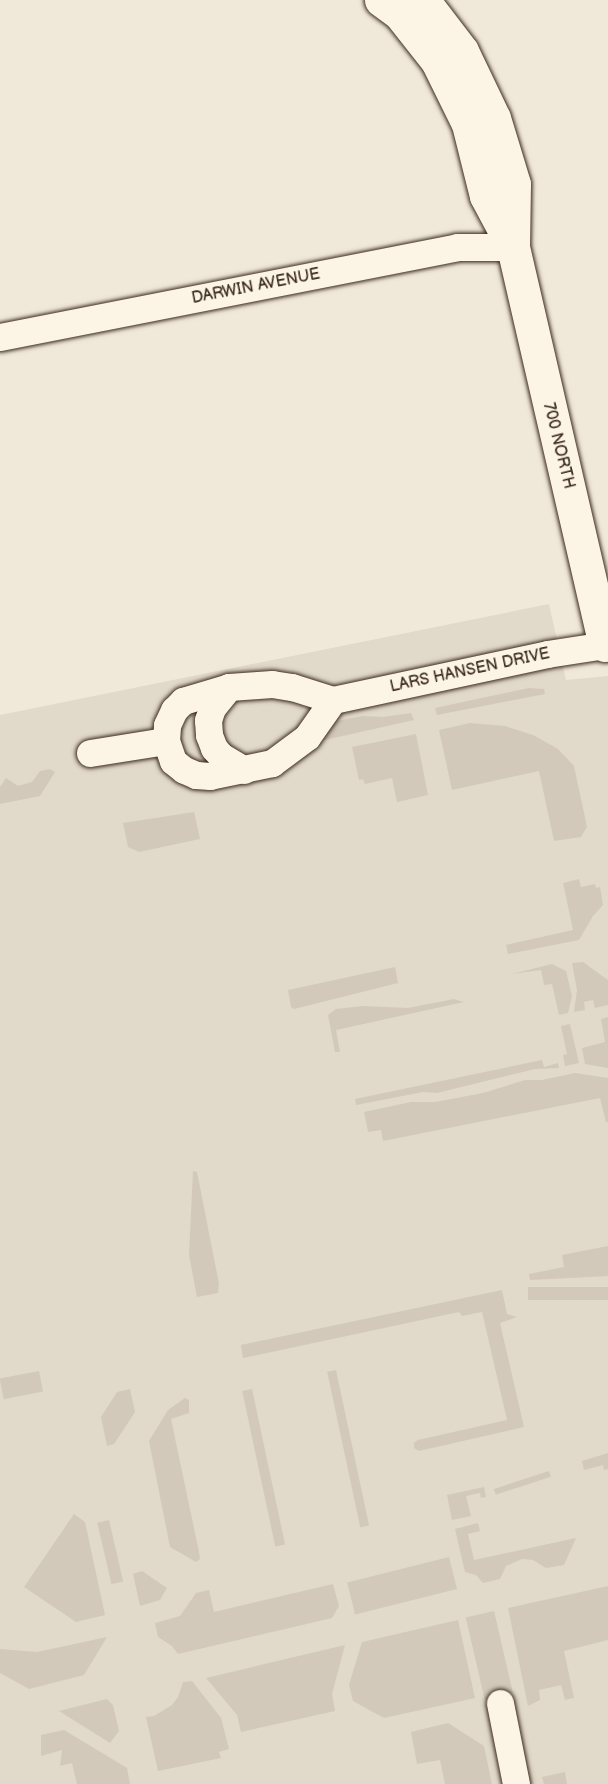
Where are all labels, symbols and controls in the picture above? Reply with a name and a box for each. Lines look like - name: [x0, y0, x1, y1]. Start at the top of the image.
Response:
- street label: DARWIN AVENUE: [190, 265, 322, 309]
- street label: 700 NORTH: [538, 401, 578, 491]
- street label: LARS HANSEN DRIVE: [388, 645, 552, 697]

